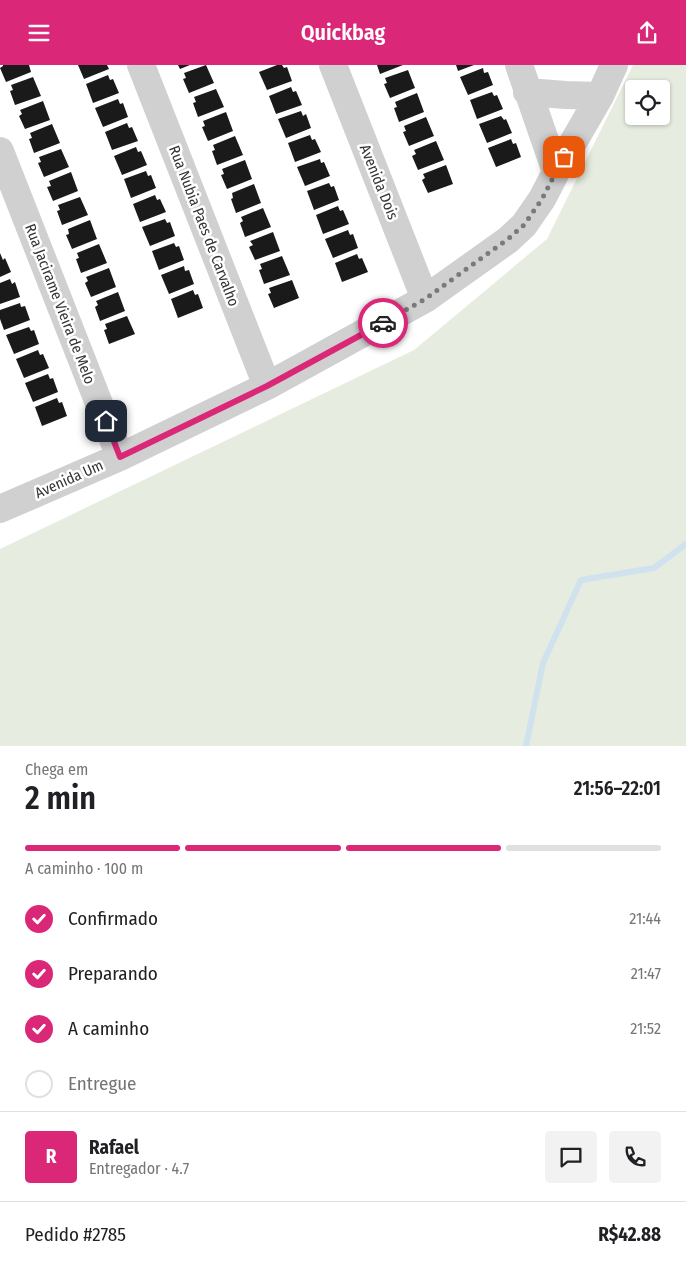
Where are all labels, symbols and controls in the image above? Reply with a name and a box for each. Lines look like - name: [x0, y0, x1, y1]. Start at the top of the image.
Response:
- icon: menu: [25, 19, 53, 47]
- text: Quickbag: [301, 19, 385, 46]
- icon: share: [633, 19, 661, 47]
- map controls: [625, 80, 670, 125]
- button: locate: [625, 80, 670, 125]
- pin: [543, 136, 585, 178]
- street label: Avenida Dois: [356, 142, 402, 222]
- street label: Rua Nubia Paes de Carvalho: [165, 143, 243, 309]
- icon: bag: [550, 143, 578, 171]
- street label: Rua Jacirame Vieira de Melo: [21, 221, 99, 387]
- courier: [358, 298, 408, 348]
- icon: car: [369, 309, 397, 337]
- pin: [85, 400, 127, 442]
- icon: home: [92, 407, 120, 435]
- street label: Avenida Um: [32, 456, 106, 502]
- text: Chega em: [25, 760, 88, 779]
- text: 21:56–22:01: [574, 777, 661, 800]
- text: 2 min: [25, 779, 96, 817]
- text: A caminho · 100 m: [25, 859, 143, 878]
- icon: check: [25, 905, 53, 933]
- text: Confirmado: [68, 907, 158, 930]
- text: 21:44: [629, 909, 661, 928]
- icon: check: [25, 960, 53, 988]
- text: Preparando: [68, 962, 158, 985]
- text: 21:47: [631, 964, 661, 983]
- icon: check: [25, 1015, 53, 1043]
- text: A caminho: [68, 1017, 149, 1040]
- text: 21:52: [630, 1019, 661, 1038]
- text: Entregue: [68, 1072, 137, 1095]
- button: chat: [545, 1131, 597, 1183]
- button: phone: [609, 1131, 661, 1183]
- text: Rafael: [89, 1136, 139, 1159]
- text: R: [46, 1145, 56, 1168]
- text: Entregador · 4.7: [89, 1159, 189, 1178]
- text: Pedido #2785: [25, 1223, 126, 1246]
- text: R$42.88: [598, 1223, 661, 1246]

